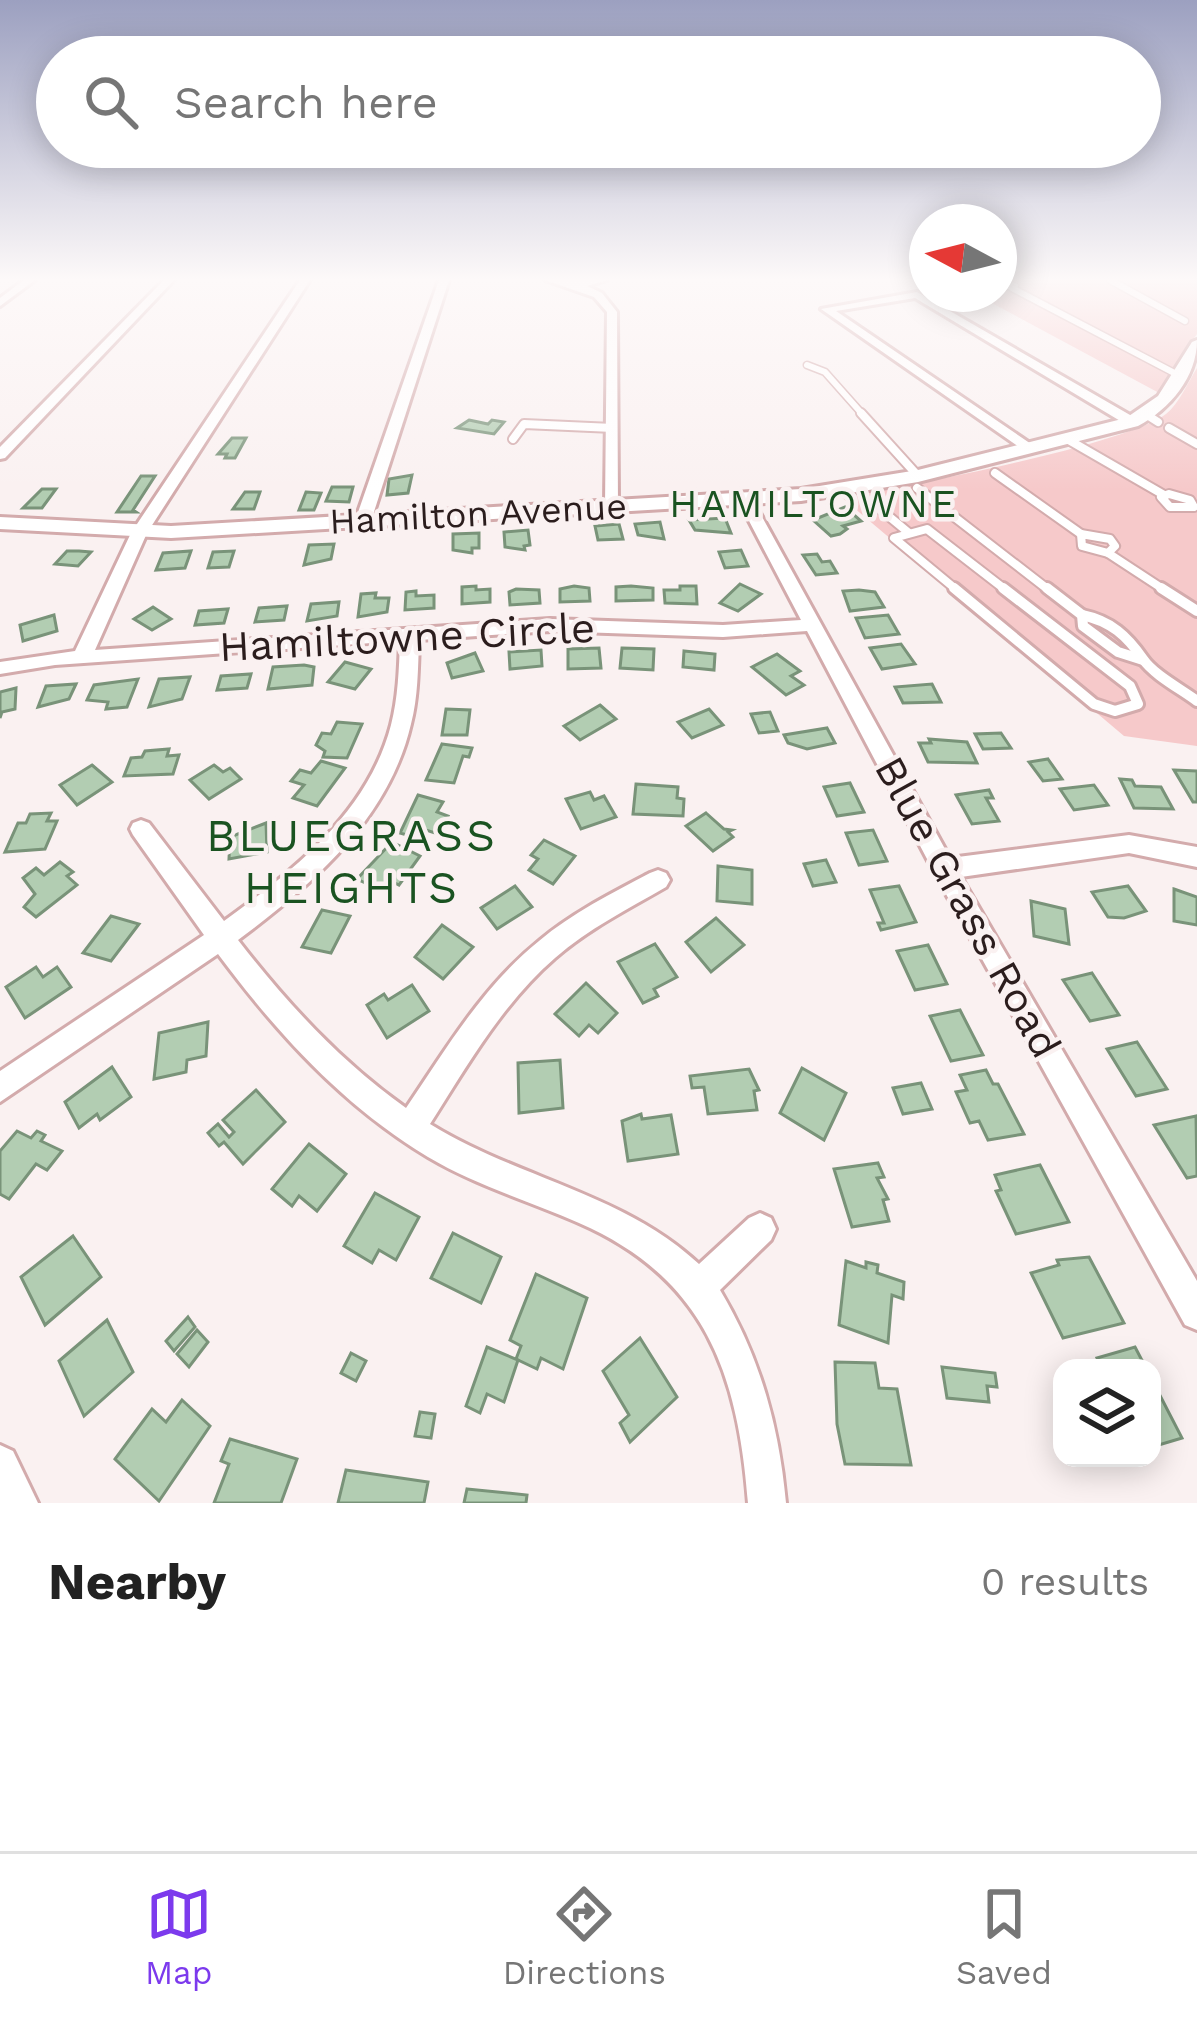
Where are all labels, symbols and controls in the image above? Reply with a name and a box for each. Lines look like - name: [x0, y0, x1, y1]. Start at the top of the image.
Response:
- search box: [36, 36, 1161, 168]
- icon: search: [78, 69, 144, 135]
- text: Search here: [174, 76, 438, 129]
- north arrow: [909, 204, 1017, 312]
- district label: HAMILTOWNE: [669, 481, 959, 526]
- street label: Hamilton Avenue: [328, 485, 628, 543]
- street label: Hamiltowne Circle: [218, 603, 596, 671]
- street label: Blue Grass Road: [865, 748, 1071, 1066]
- district label: BLUEGRASS HEIGHTS: [206, 809, 498, 914]
- map controls: [1053, 1359, 1161, 1467]
- button: layers: [1053, 1359, 1161, 1467]
- text: Nearby: [48, 1552, 226, 1611]
- text: 0 results: [981, 1559, 1149, 1604]
- tab: Map: [145, 1881, 212, 1992]
- tab: Directions: [503, 1881, 666, 1992]
- tab: Saved: [956, 1881, 1052, 1992]

